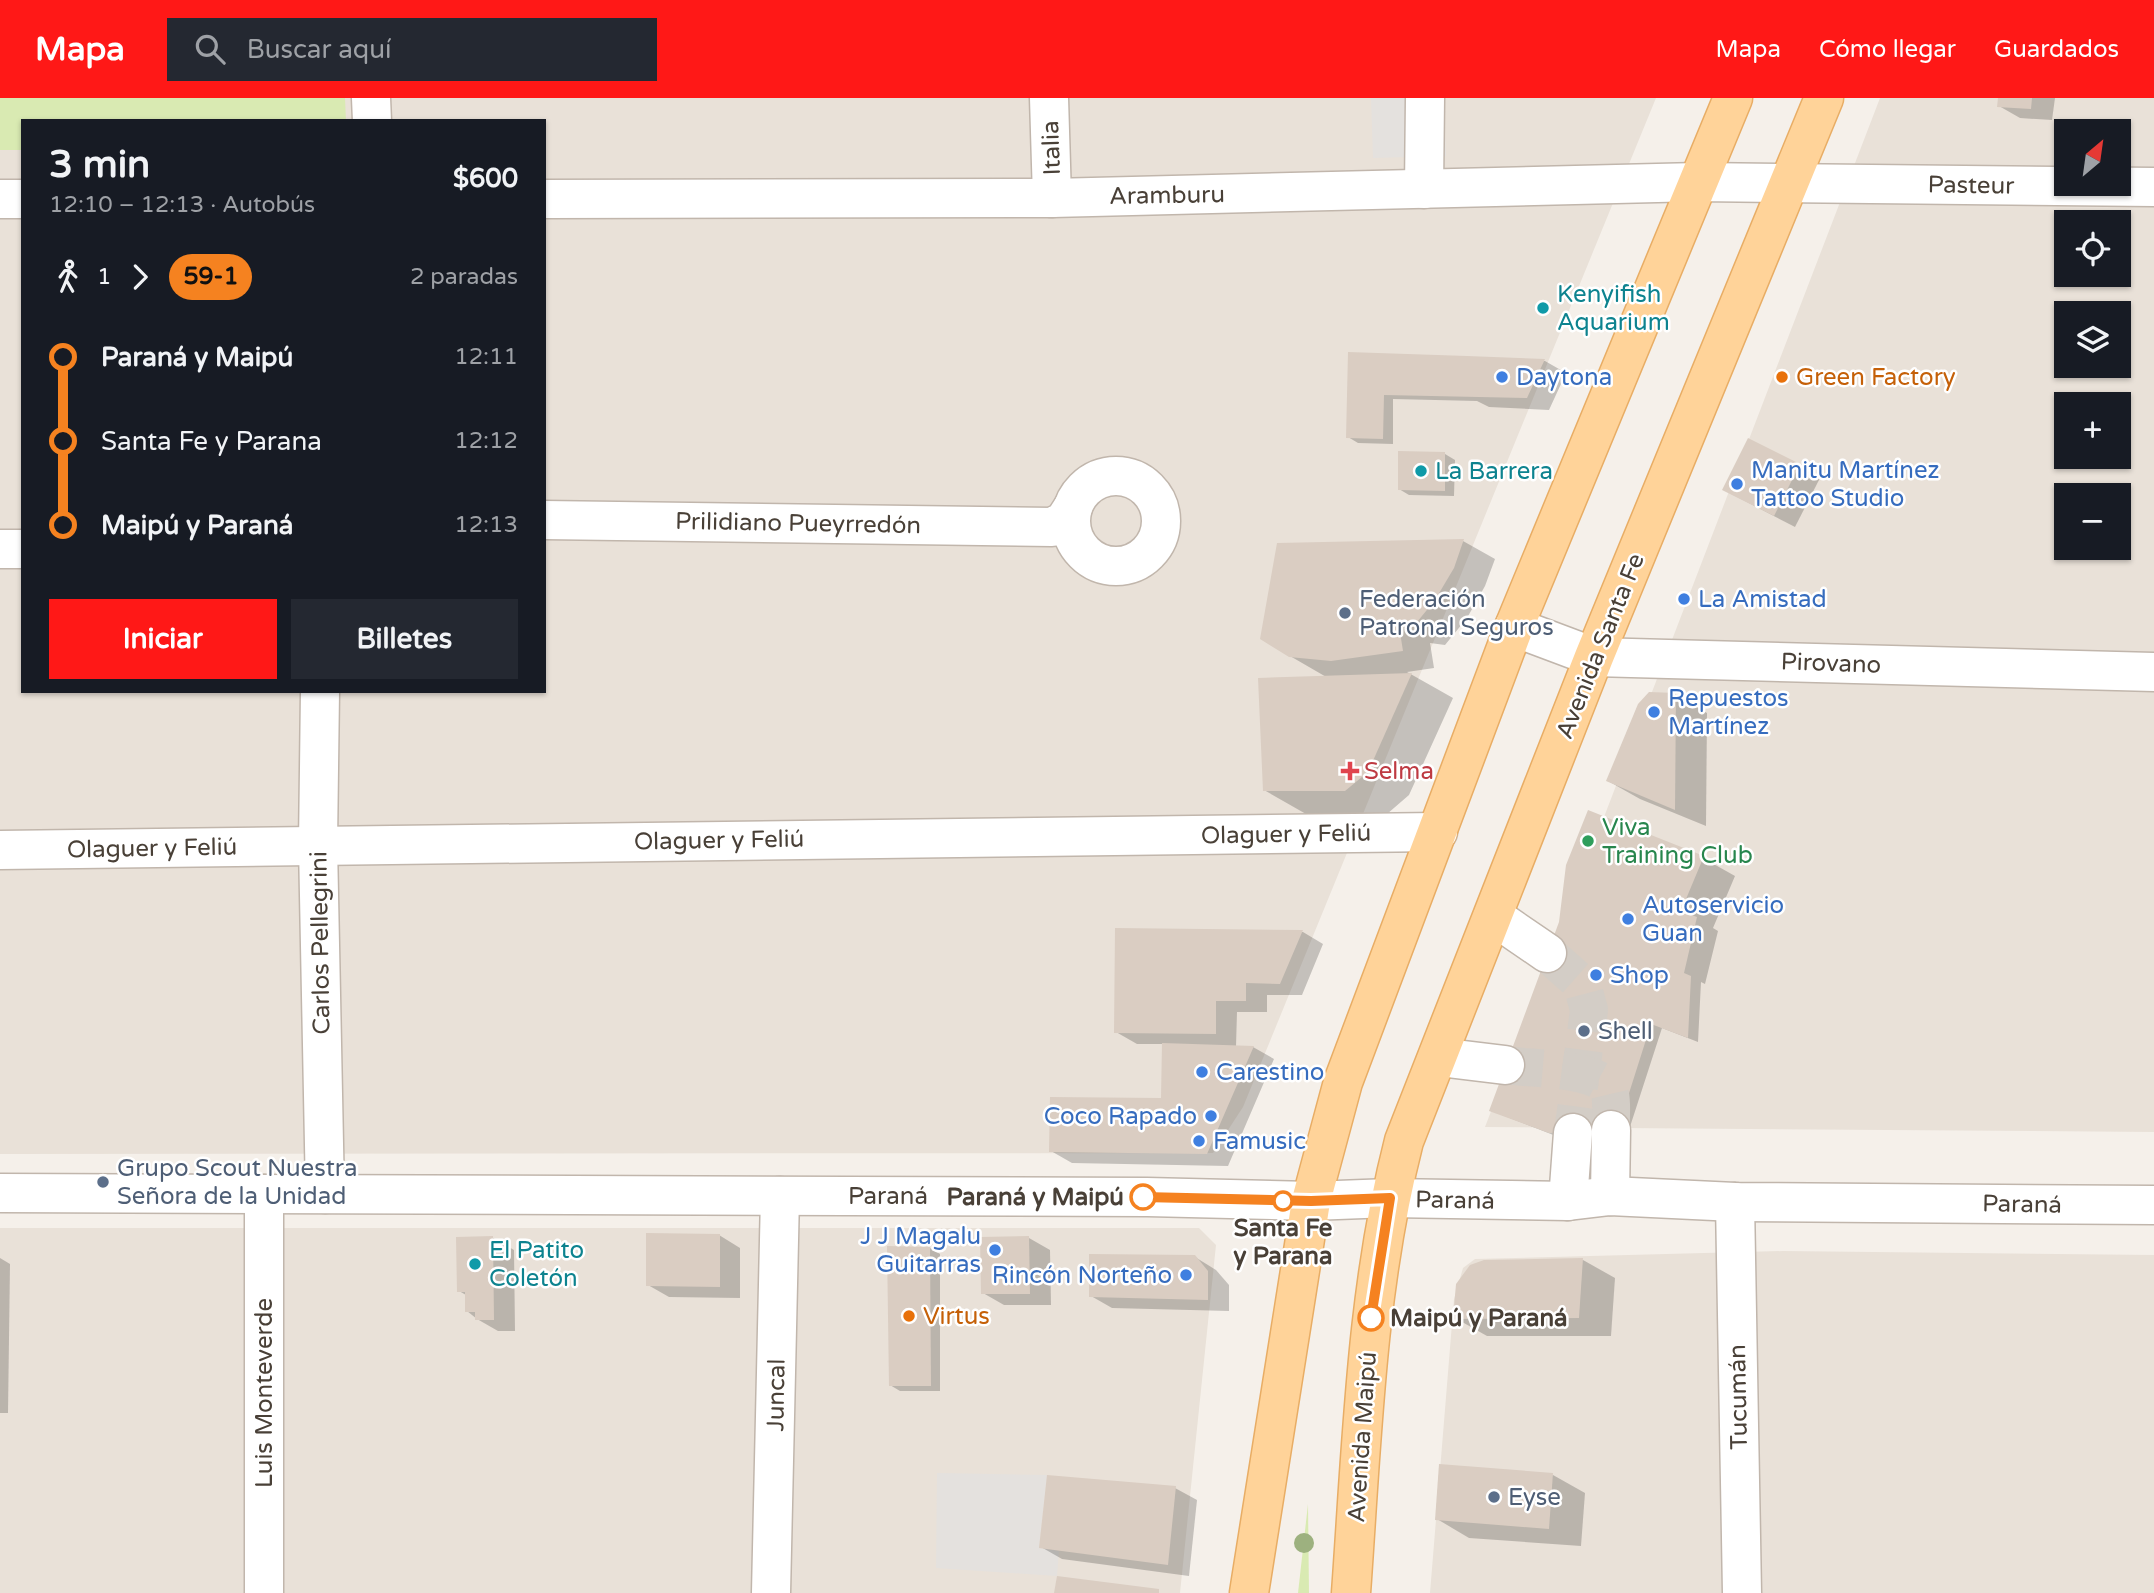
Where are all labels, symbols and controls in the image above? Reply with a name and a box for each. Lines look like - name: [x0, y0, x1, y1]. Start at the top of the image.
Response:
- search box: [167, 18, 657, 81]
- text: Mapa: [35, 30, 125, 69]
- icon: search: [191, 30, 229, 68]
- text: Buscar aquí: [247, 34, 391, 65]
- text: Mapa: [1716, 35, 1781, 64]
- text: Cómo llegar: [1819, 35, 1956, 64]
- text: Guardados: [1994, 35, 2119, 64]
- north arrow: [2054, 119, 2132, 196]
- map controls: [2054, 119, 2131, 560]
- street label: Italia: [1036, 120, 1067, 176]
- text: 3 min: [49, 142, 150, 188]
- text: $600: [453, 163, 518, 194]
- street label: Pasteur: [1927, 170, 2015, 201]
- street label: Aramburu: [1109, 180, 1225, 211]
- text: 12:10 – 12:13 · Autobús: [49, 191, 315, 219]
- button: locate: [2054, 210, 2131, 287]
- icon: walk: [49, 258, 87, 296]
- icon: forward: [121, 258, 159, 296]
- text: 59-1: [183, 262, 238, 291]
- text: 1: [97, 263, 111, 291]
- text: 2 paradas: [410, 263, 518, 291]
- place label: Kenyifish Aquarium: [1557, 280, 1670, 337]
- marker: Kenyifish Aquarium: [1535, 300, 1551, 316]
- button: layers: [2054, 301, 2131, 378]
- text: Paraná y Maipú: [101, 342, 293, 373]
- text: 12:11: [454, 343, 518, 371]
- place label: Daytona: [1516, 363, 1612, 392]
- place label: Green Factory: [1796, 363, 1956, 392]
- marker: Daytona: [1494, 369, 1510, 385]
- marker: Green Factory: [1774, 369, 1790, 385]
- button: +: [2054, 392, 2131, 469]
- text: Santa Fe y Parana: [101, 426, 322, 457]
- text: 12:12: [454, 427, 518, 455]
- place label: Manitu Martínez Tattoo Studio: [1751, 456, 1939, 513]
- place label: La Barrera: [1435, 457, 1553, 486]
- marker: La Barrera: [1413, 463, 1429, 479]
- marker: Manitu Martínez Tattoo Studio: [1729, 476, 1745, 492]
- button: −: [2054, 483, 2131, 560]
- street label: Prilidiano Pueyrredón: [675, 507, 921, 540]
- text: Maipú y Paraná: [101, 510, 293, 541]
- text: 12:13: [454, 511, 518, 539]
- street label: Avenida Santa Fe: [1550, 549, 1651, 743]
- place label: Federación Patronal Seguros: [1359, 585, 1554, 642]
- place label: La Amistad: [1698, 585, 1827, 614]
- marker: La Amistad: [1676, 591, 1692, 607]
- button: Iniciar: [49, 599, 277, 679]
- button: Billetes: [291, 599, 518, 679]
- marker: Federación Patronal Seguros: [1337, 605, 1353, 621]
- street label: Pirovano: [1780, 647, 1882, 680]
- place label: Repuestos Martínez: [1668, 684, 1789, 741]
- marker: Repuestos Martínez: [1646, 704, 1662, 720]
- place label: Selma: [1364, 757, 1434, 786]
- marker: Selma: [1342, 763, 1358, 779]
- place label: Viva Training Club: [1602, 813, 1753, 870]
- street label: Olaguer y Feliú: [1201, 819, 1371, 850]
- street label: Olaguer y Feliú: [634, 825, 804, 856]
- street label: Olaguer y Feliú: [67, 833, 237, 864]
- marker: Viva Training Club: [1580, 833, 1596, 849]
- street label: Carlos Pellegrini: [304, 851, 337, 1035]
- place label: Autoservicio Guan: [1642, 891, 1784, 948]
- marker: Autoservicio Guan: [1620, 911, 1636, 927]
- place label: Shop: [1610, 961, 1669, 990]
- marker: Shop: [1588, 967, 1604, 983]
- place label: Shell: [1598, 1017, 1653, 1046]
- marker: Shell: [1576, 1023, 1592, 1039]
- place label: Carestino: [1216, 1058, 1324, 1087]
- marker: Carestino: [1194, 1064, 1210, 1080]
- place label: Coco Rapado: [1044, 1102, 1197, 1131]
- marker: Coco Rapado: [1203, 1108, 1219, 1124]
- place label: Famusic: [1213, 1127, 1306, 1156]
- marker: Famusic: [1191, 1133, 1207, 1149]
- place label: Grupo Scout Nuestra Señora de la Unidad: [117, 1154, 357, 1211]
- marker: Grupo Scout Nuestra Señora de la Unidad: [95, 1174, 111, 1190]
- street label: Paraná: [848, 1182, 928, 1211]
- place label: Paraná y Maipú: [946, 1183, 1124, 1212]
- marker: Paraná y Maipú: [1130, 1184, 1156, 1210]
- street label: Paraná: [1415, 1185, 1495, 1216]
- street label: Paraná: [1982, 1189, 2062, 1220]
- marker: Santa Fe y Parana: [1273, 1191, 1293, 1211]
- place label: Santa Fe y Parana: [1234, 1214, 1333, 1271]
- place label: J J Magalu Guitarras: [860, 1222, 981, 1279]
- place label: El Patito Coletón: [489, 1236, 584, 1293]
- marker: J J Magalu Guitarras: [987, 1242, 1003, 1258]
- marker: El Patito Coletón: [467, 1256, 483, 1272]
- place label: Rincón Norteño: [992, 1261, 1172, 1290]
- marker: Rincón Norteño: [1178, 1267, 1194, 1283]
- street label: Luis Monteverde: [250, 1298, 279, 1488]
- place label: Virtus: [923, 1302, 990, 1331]
- place label: Maipú y Paraná: [1390, 1304, 1568, 1333]
- marker: Maipú y Paraná: [1358, 1305, 1384, 1331]
- marker: Virtus: [901, 1308, 917, 1324]
- street label: Tucumán: [1723, 1344, 1754, 1450]
- street label: Avenida Maipú: [1342, 1351, 1383, 1523]
- street label: Juncal: [761, 1358, 792, 1432]
- place label: Eyse: [1508, 1483, 1561, 1512]
- marker: Eyse: [1486, 1489, 1502, 1505]

